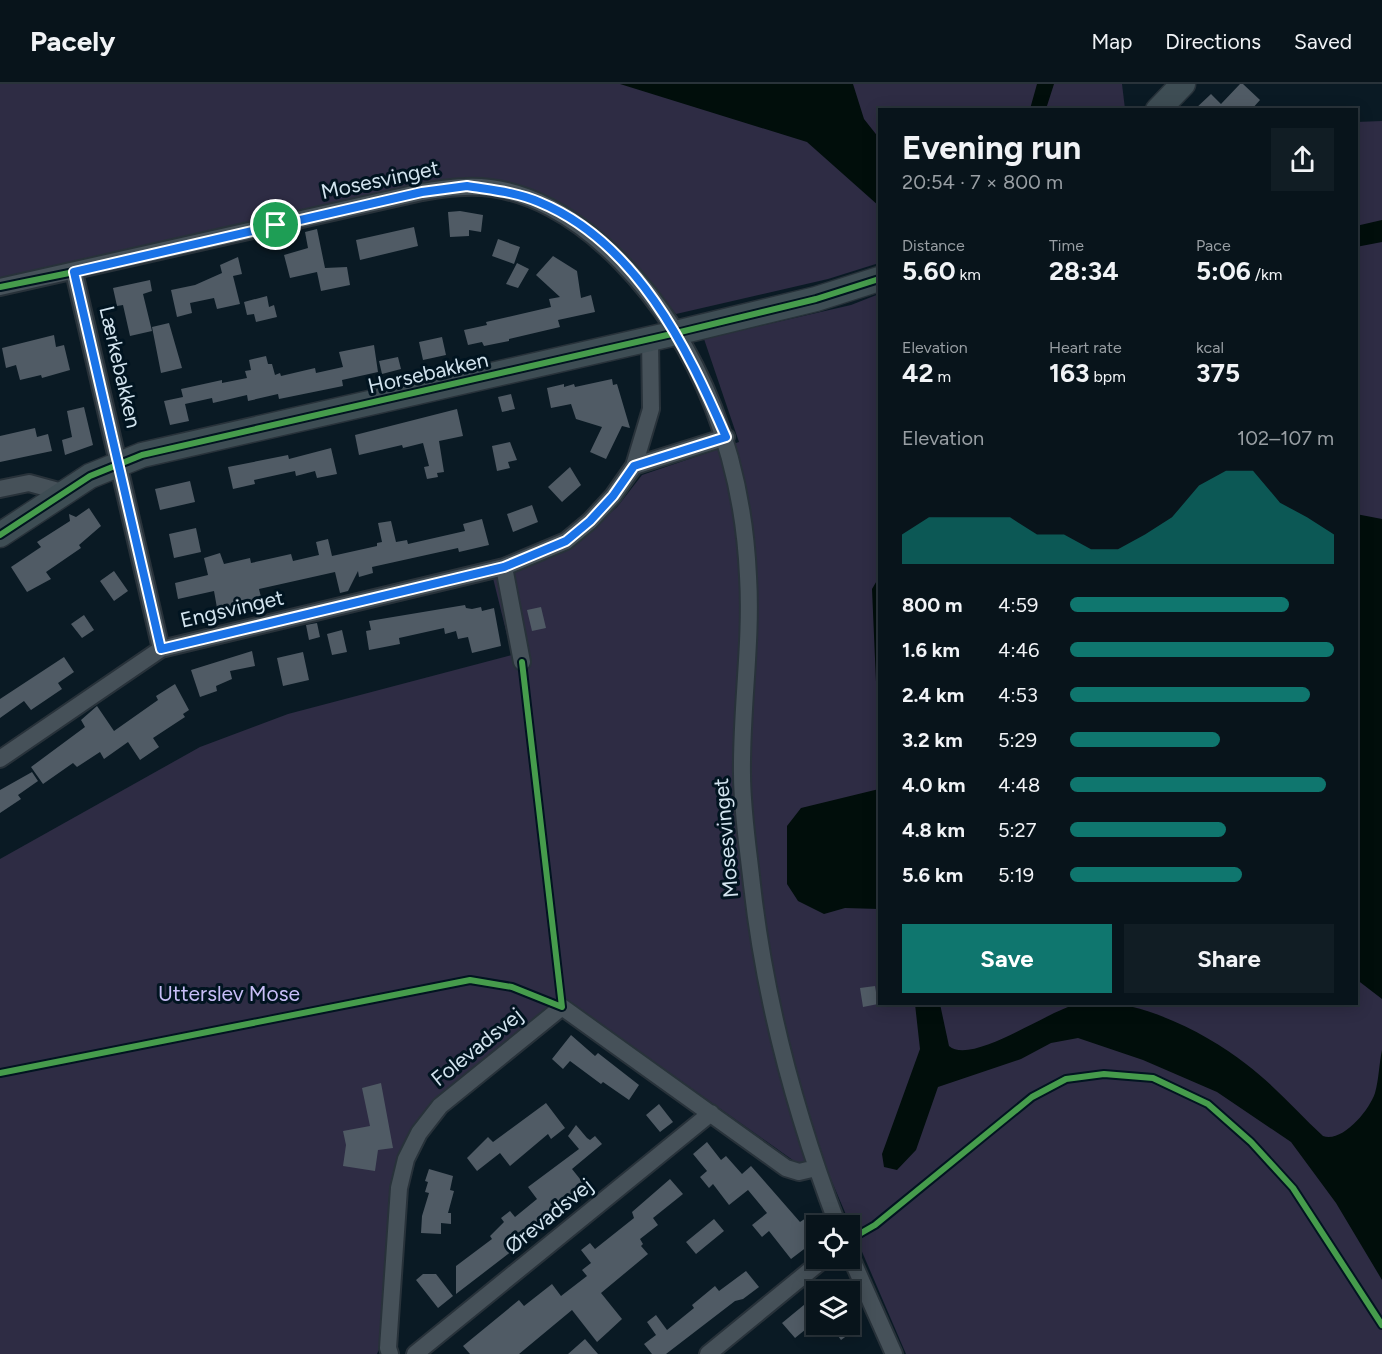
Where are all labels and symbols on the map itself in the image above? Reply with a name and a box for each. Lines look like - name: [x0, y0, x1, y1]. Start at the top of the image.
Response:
- street label: Mosesvinget: [318, 155, 441, 204]
- pin: [250, 199, 301, 250]
- street label: Lærkebakken: [94, 304, 147, 430]
- street label: Horsebakken: [365, 347, 490, 398]
- street label: Engsvinget: [178, 584, 286, 633]
- street label: Mosesvinget: [708, 777, 743, 899]
- park label: Utterslev Mose: [158, 981, 300, 1006]
- street label: Folevadsvej: [426, 1002, 528, 1091]
- street label: Ørevadsvej: [500, 1173, 598, 1259]

